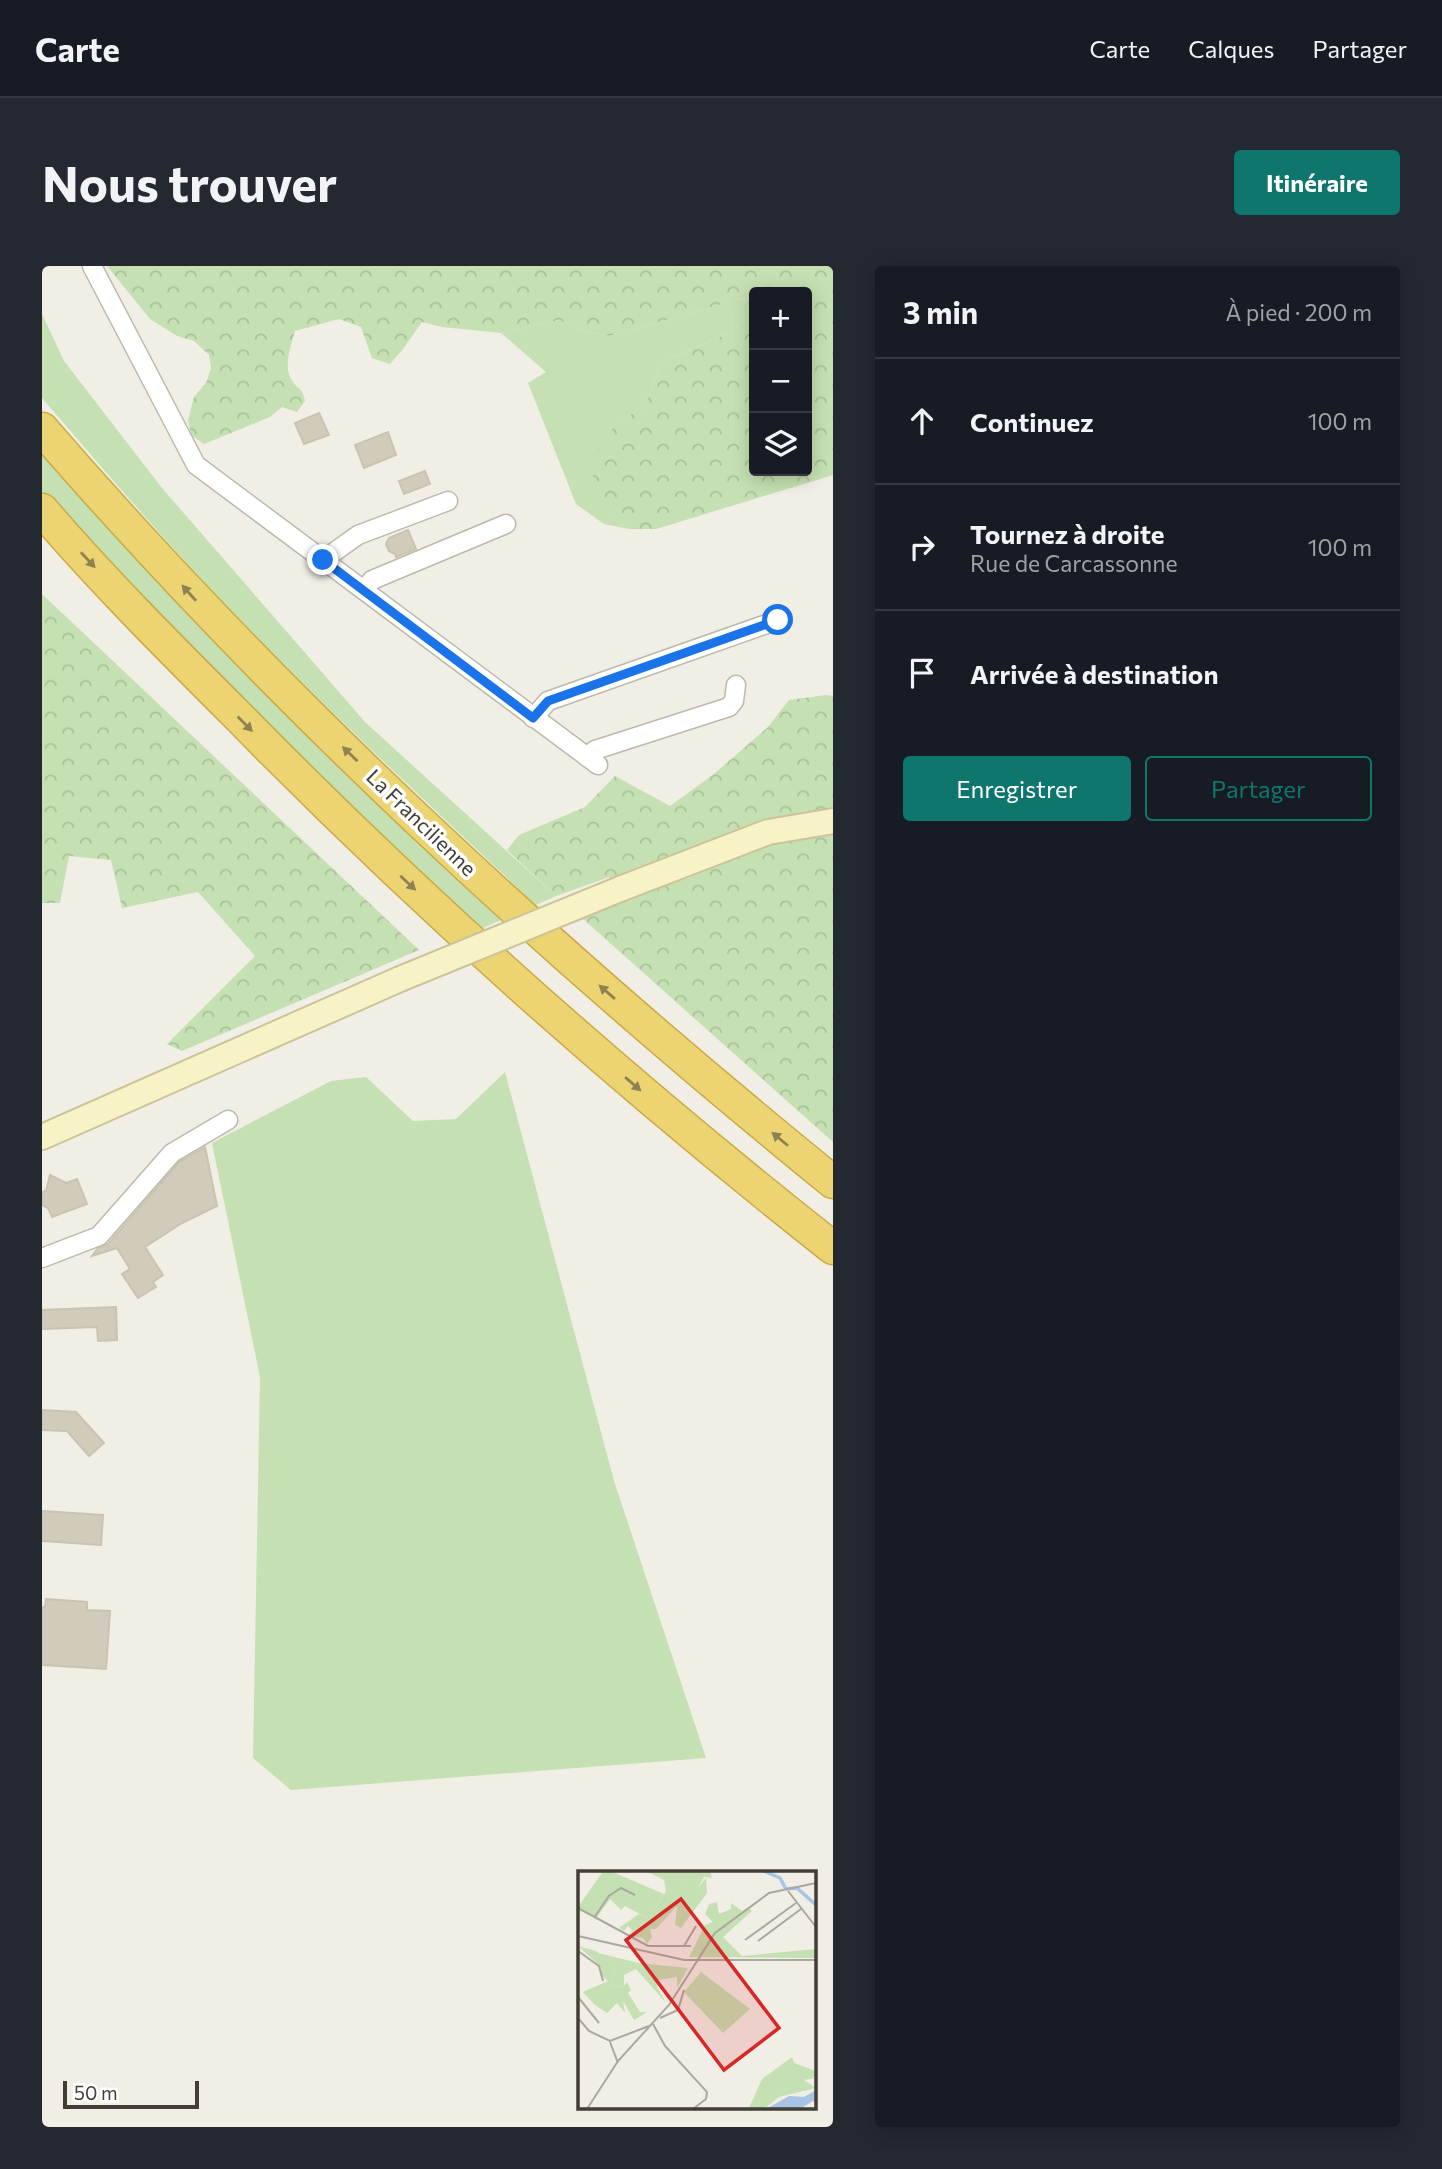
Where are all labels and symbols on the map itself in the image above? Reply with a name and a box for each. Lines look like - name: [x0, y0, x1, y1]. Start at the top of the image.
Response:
- route end: [307, 544, 338, 575]
- one-way arrow: [80, 551, 96, 569]
- one-way arrow: [182, 585, 198, 602]
- route start: [762, 604, 793, 635]
- one-way arrow: [237, 716, 254, 733]
- one-way arrow: [342, 747, 359, 763]
- street label: La Francilienne: [362, 763, 482, 881]
- one-way arrow: [399, 875, 416, 891]
- one-way arrow: [598, 985, 615, 1000]
- one-way arrow: [624, 1076, 642, 1092]
- one-way arrow: [772, 1132, 789, 1147]
- inset map: [578, 1871, 816, 2109]
- scale bar: [63, 2078, 200, 2110]

